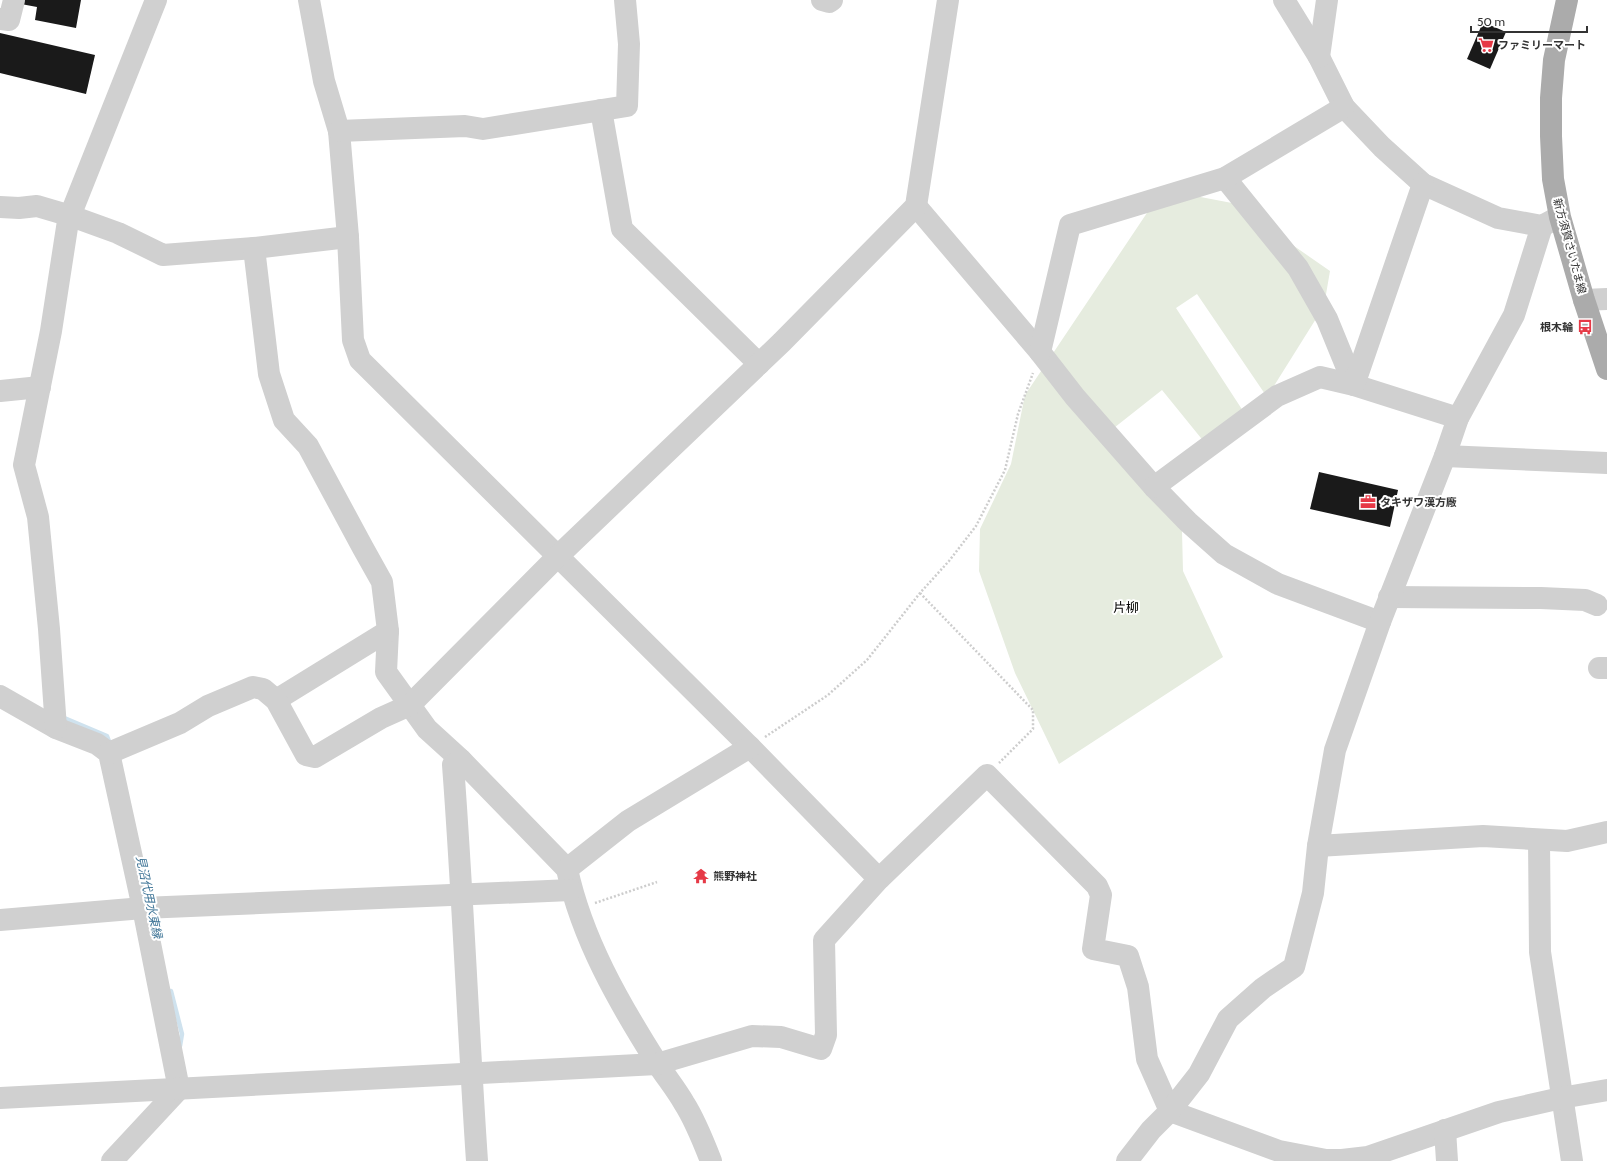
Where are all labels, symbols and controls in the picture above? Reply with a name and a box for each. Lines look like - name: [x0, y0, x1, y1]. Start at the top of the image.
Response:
- scale bar: [1471, 8, 1587, 34]
- text: 50 m: [1477, 14, 1505, 29]
- supermarket icon: ファミリーマート: [1477, 36, 1495, 54]
- place label: ファミリーマート: [1498, 38, 1586, 52]
- street label: 新方須賀さいたま線: [1550, 197, 1590, 295]
- bus stop icon: 根木輪: [1576, 318, 1594, 336]
- place label: 根木輪: [1540, 320, 1574, 334]
- office icon: タキザワ漢方廠: [1359, 493, 1377, 511]
- place label: タキザワ漢方廠: [1380, 495, 1457, 509]
- district label: 片柳: [1113, 599, 1139, 615]
- water label: 見沼代用水東縁: [133, 854, 166, 941]
- temple icon: 熊野神社: [692, 867, 710, 885]
- place label: 熊野神社: [713, 869, 757, 883]

